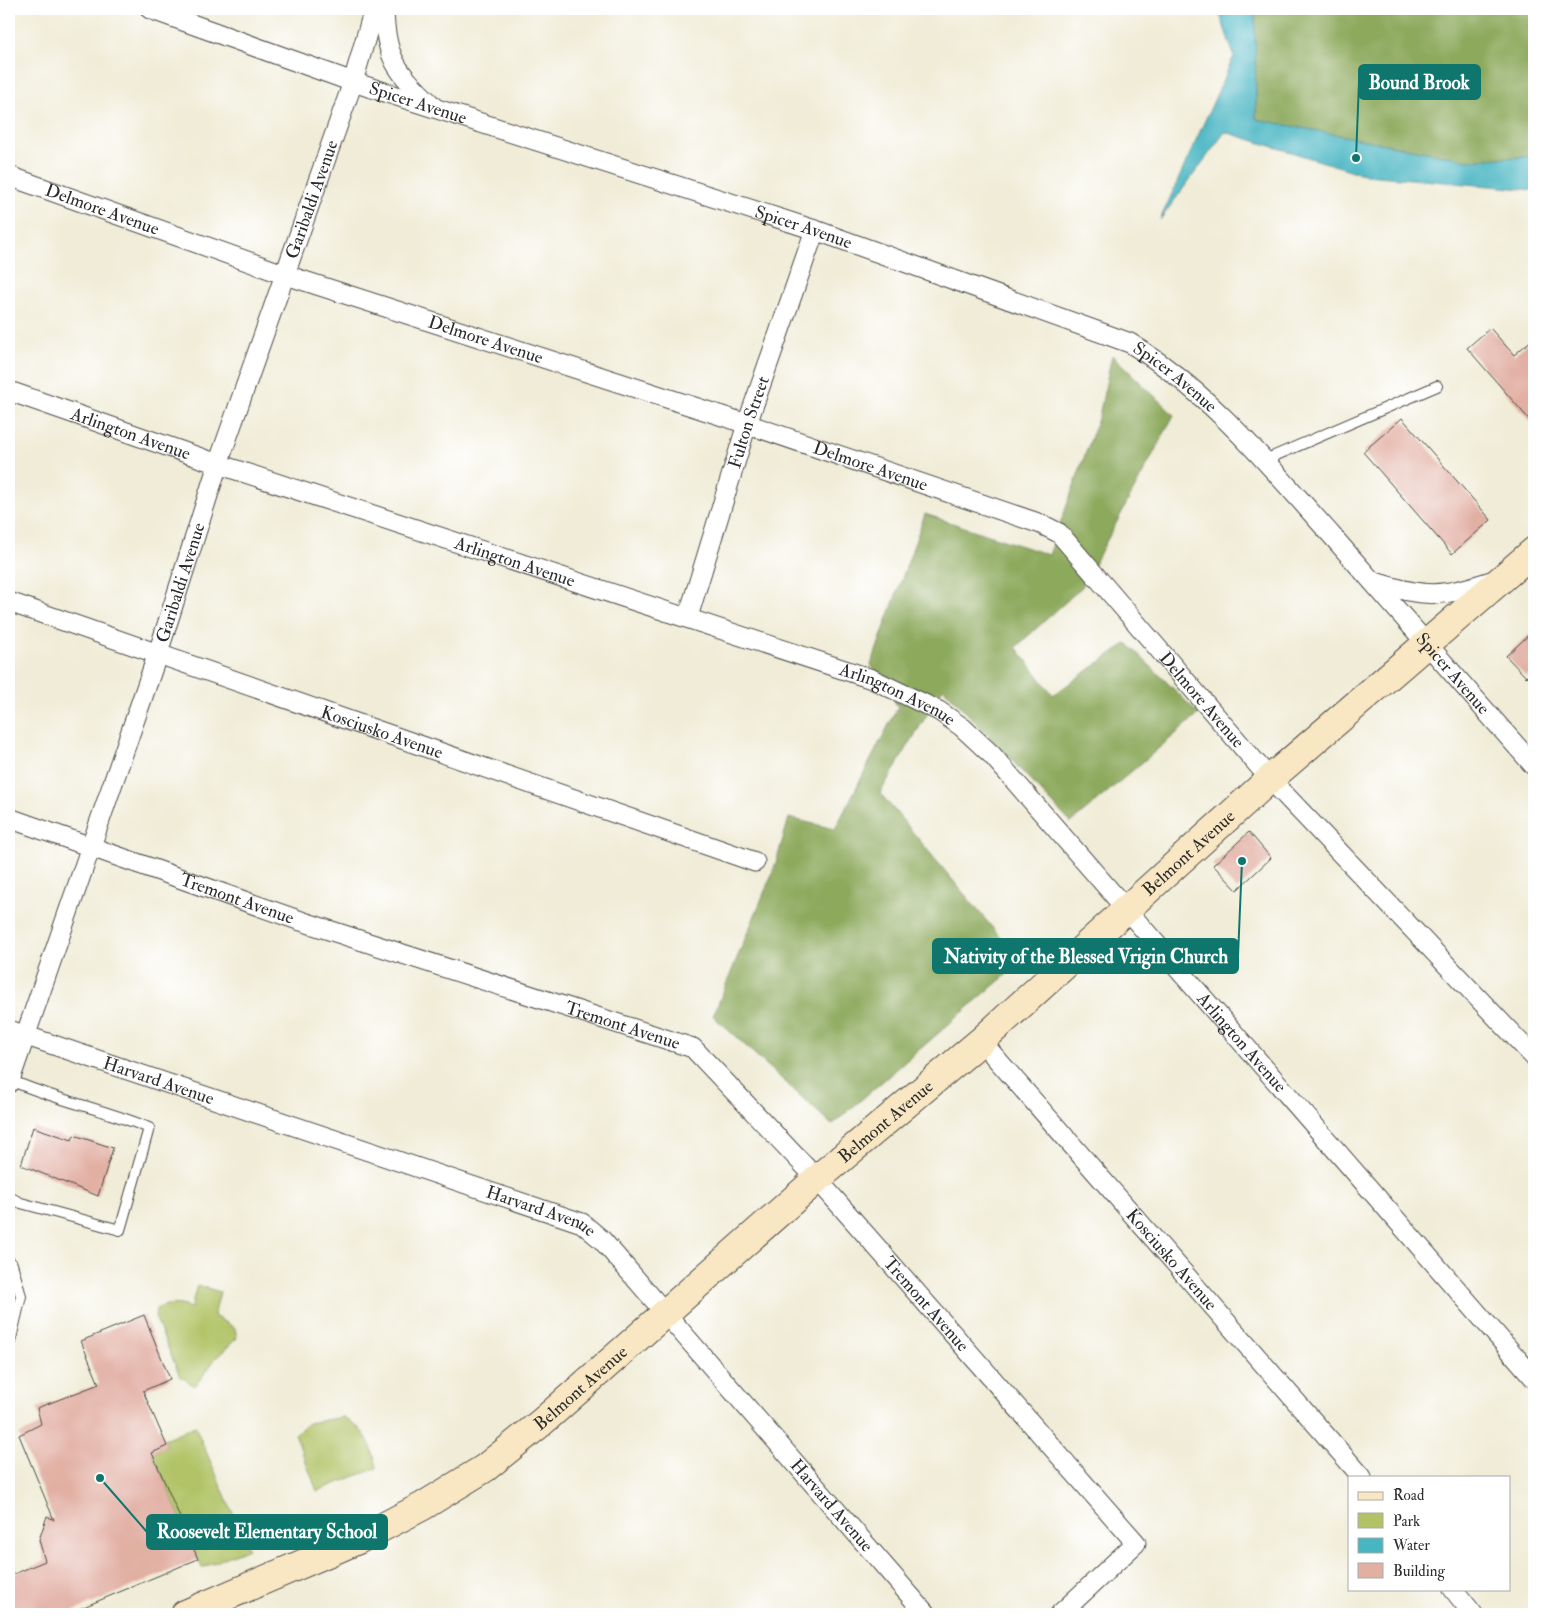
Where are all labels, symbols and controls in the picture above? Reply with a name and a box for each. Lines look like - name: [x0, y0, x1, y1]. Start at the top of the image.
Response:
- callout: Bound Brook: [1359, 65, 1480, 99]
- text: Bound Brook: [1368, 71, 1470, 95]
- street label: Spicer Avenue: [366, 77, 470, 130]
- street label: Garibaldi Avenue: [280, 137, 344, 262]
- street label: Delmore Avenue: [42, 179, 163, 241]
- street label: Spicer Avenue: [752, 200, 856, 255]
- street label: Delmore Avenue: [425, 311, 546, 369]
- street label: Spicer Avenue: [1128, 337, 1222, 418]
- street label: Fulton Street: [723, 373, 775, 471]
- street label: Arlington Avenue: [67, 402, 194, 466]
- street label: Delmore Avenue: [810, 436, 931, 497]
- street label: Garibaldi Avenue: [151, 519, 211, 645]
- street label: Arlington Avenue: [451, 531, 578, 593]
- street label: Spicer Avenue: [1411, 628, 1495, 720]
- street label: Delmore Avenue: [1154, 647, 1250, 753]
- street label: Arlington Avenue: [835, 658, 960, 731]
- street label: Kosciusko Avenue: [318, 701, 446, 764]
- street label: Belmont Avenue: [1138, 805, 1241, 901]
- street label: Tremont Avenue: [177, 868, 298, 930]
- callout: Nativity of the Blessed Vrigin Church: [933, 939, 1238, 973]
- text: Nativity of the Blessed Vrigin Church: [943, 945, 1228, 970]
- street label: Arlington Avenue: [1191, 987, 1292, 1098]
- street label: Tremont Avenue: [562, 996, 683, 1055]
- street label: Harvard Avenue: [100, 1052, 217, 1110]
- street label: Belmont Avenue: [833, 1075, 939, 1168]
- street label: Harvard Avenue: [483, 1181, 601, 1242]
- street label: Kosciusko Avenue: [1121, 1204, 1222, 1316]
- street label: Tremont Avenue: [878, 1252, 974, 1357]
- street label: Belmont Avenue: [529, 1340, 633, 1436]
- street label: Harvard Avenue: [785, 1454, 878, 1557]
- legend: [1348, 1476, 1510, 1590]
- text: Road: [1393, 1486, 1425, 1505]
- text: Park: [1393, 1512, 1420, 1531]
- callout: Roosevelt Elementary School: [147, 1515, 387, 1549]
- text: Roosevelt Elementary School: [157, 1520, 377, 1545]
- text: Water: [1392, 1536, 1430, 1555]
- text: Building: [1393, 1562, 1445, 1581]

